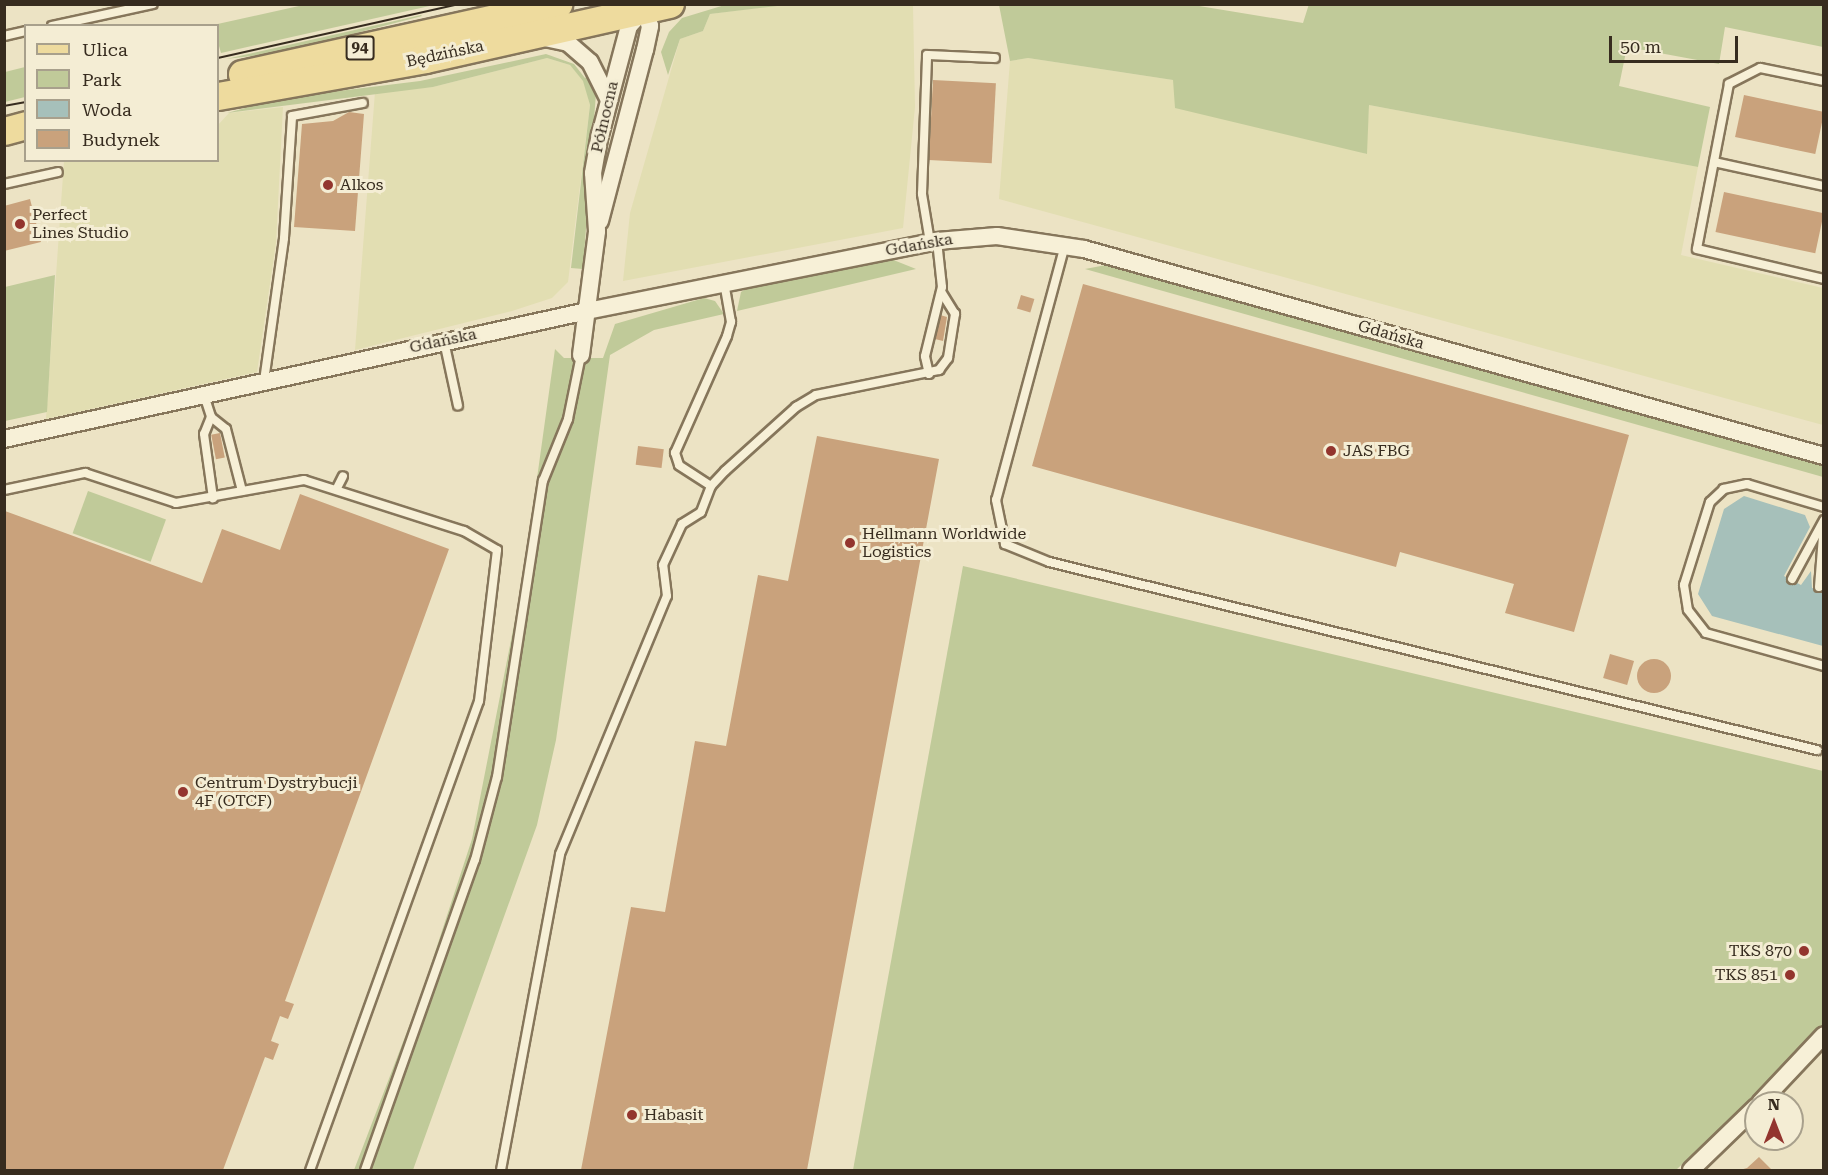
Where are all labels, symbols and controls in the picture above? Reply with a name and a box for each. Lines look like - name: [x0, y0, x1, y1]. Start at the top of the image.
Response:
- legend: [24, 24, 219, 162]
- scale bar: [1612, 24, 1741, 62]
- road number: 94: [345, 36, 375, 60]
- street label: Będzińska: [405, 36, 485, 72]
- text: 50 m: [1620, 36, 1661, 57]
- text: Ulica: [82, 39, 128, 60]
- text: Park: [82, 69, 122, 90]
- street label: Północna: [587, 79, 623, 155]
- text: Woda: [82, 99, 132, 120]
- text: Budynek: [82, 129, 160, 150]
- place label: Alkos: [340, 175, 383, 195]
- marker: Alkos: [321, 178, 335, 192]
- place label: Perfect Lines Studio: [32, 205, 129, 243]
- marker: Perfect Lines Studio: [13, 217, 27, 231]
- street label: Gdańska: [884, 230, 954, 260]
- street label: Gdańska: [1356, 316, 1426, 354]
- street label: Gdańska: [408, 325, 478, 357]
- place label: JAS FBG: [1343, 441, 1410, 461]
- marker: JAS FBG: [1324, 444, 1338, 458]
- place label: Hellmann Worldwide Logistics: [862, 524, 1026, 562]
- marker: Hellmann Worldwide Logistics: [843, 536, 857, 550]
- place label: Centrum Dystrybucji 4F (OTCF): [195, 773, 358, 811]
- marker: Centrum Dystrybucji 4F (OTCF): [176, 785, 190, 799]
- place label: TKS 870: [1729, 941, 1792, 961]
- marker: TKS 870: [1797, 944, 1811, 958]
- place label: TKS 851: [1715, 965, 1778, 985]
- marker: TKS 851: [1783, 968, 1797, 982]
- north arrow: [1744, 1091, 1804, 1151]
- text: N: [1768, 1095, 1780, 1114]
- place label: Habasit: [644, 1105, 703, 1125]
- marker: Habasit: [625, 1108, 639, 1122]

